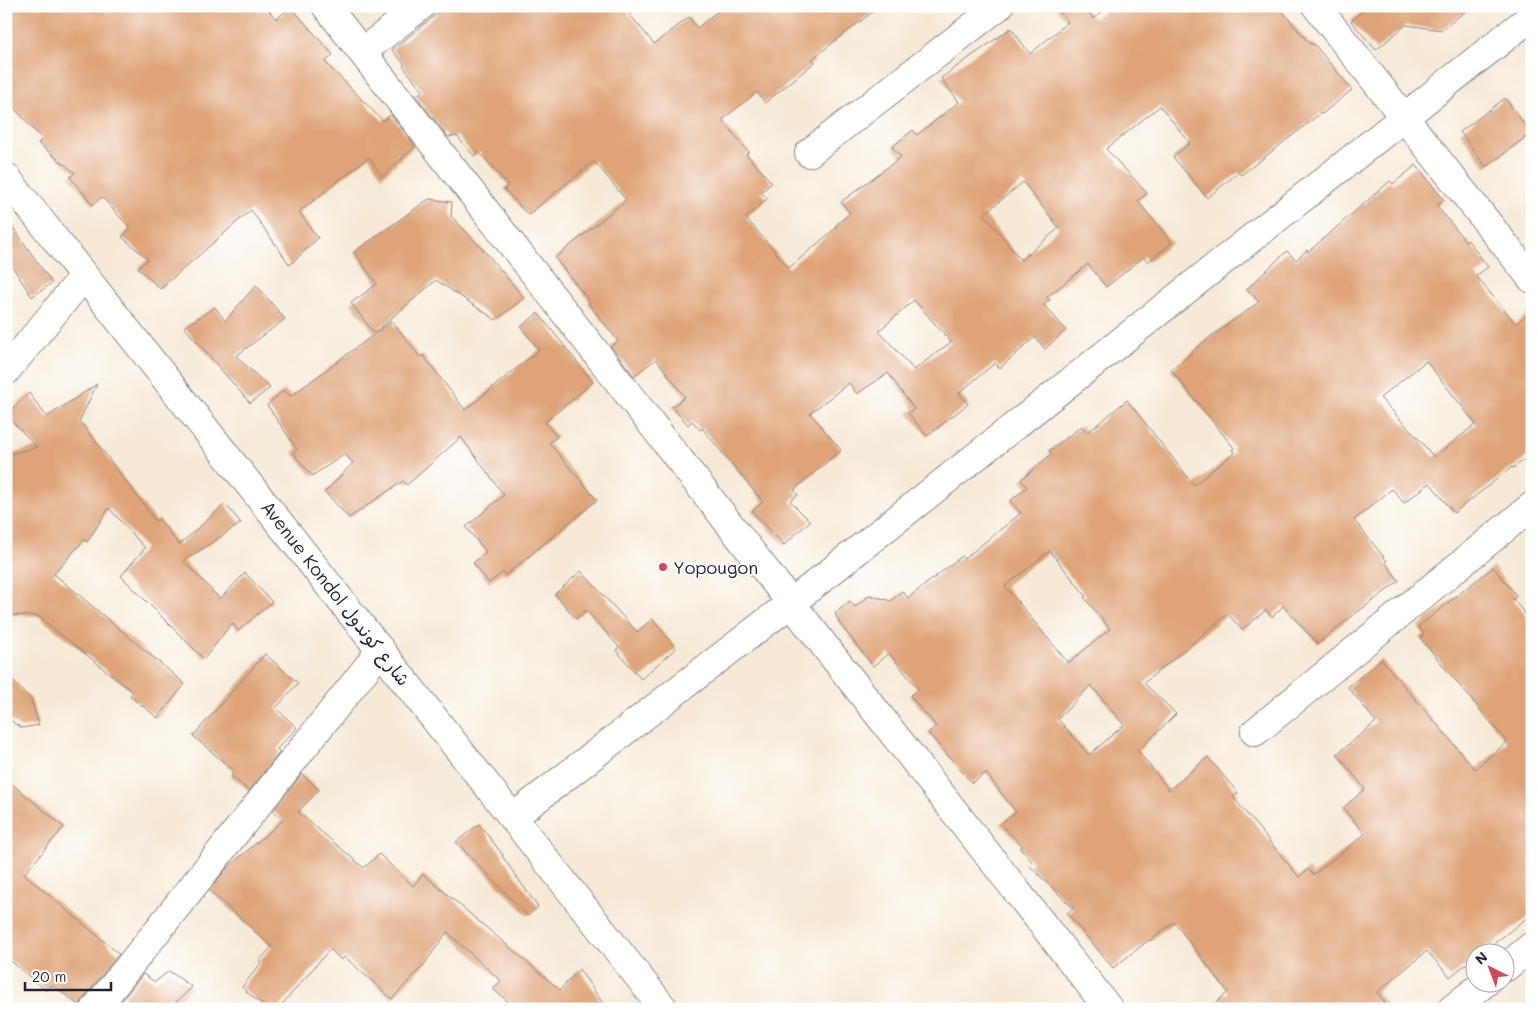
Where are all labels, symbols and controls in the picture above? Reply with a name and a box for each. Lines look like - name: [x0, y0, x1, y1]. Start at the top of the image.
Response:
- street label: Avenue Kondol شارع كوندول: [255, 496, 416, 691]
- place label: Yopougon: [673, 555, 758, 579]
- marker: Yopougon: [657, 561, 669, 573]
- north arrow: [1466, 942, 1516, 992]
- text: N: [1471, 947, 1491, 969]
- scale bar: [25, 960, 111, 992]
- text: 20 m: [32, 966, 66, 986]

